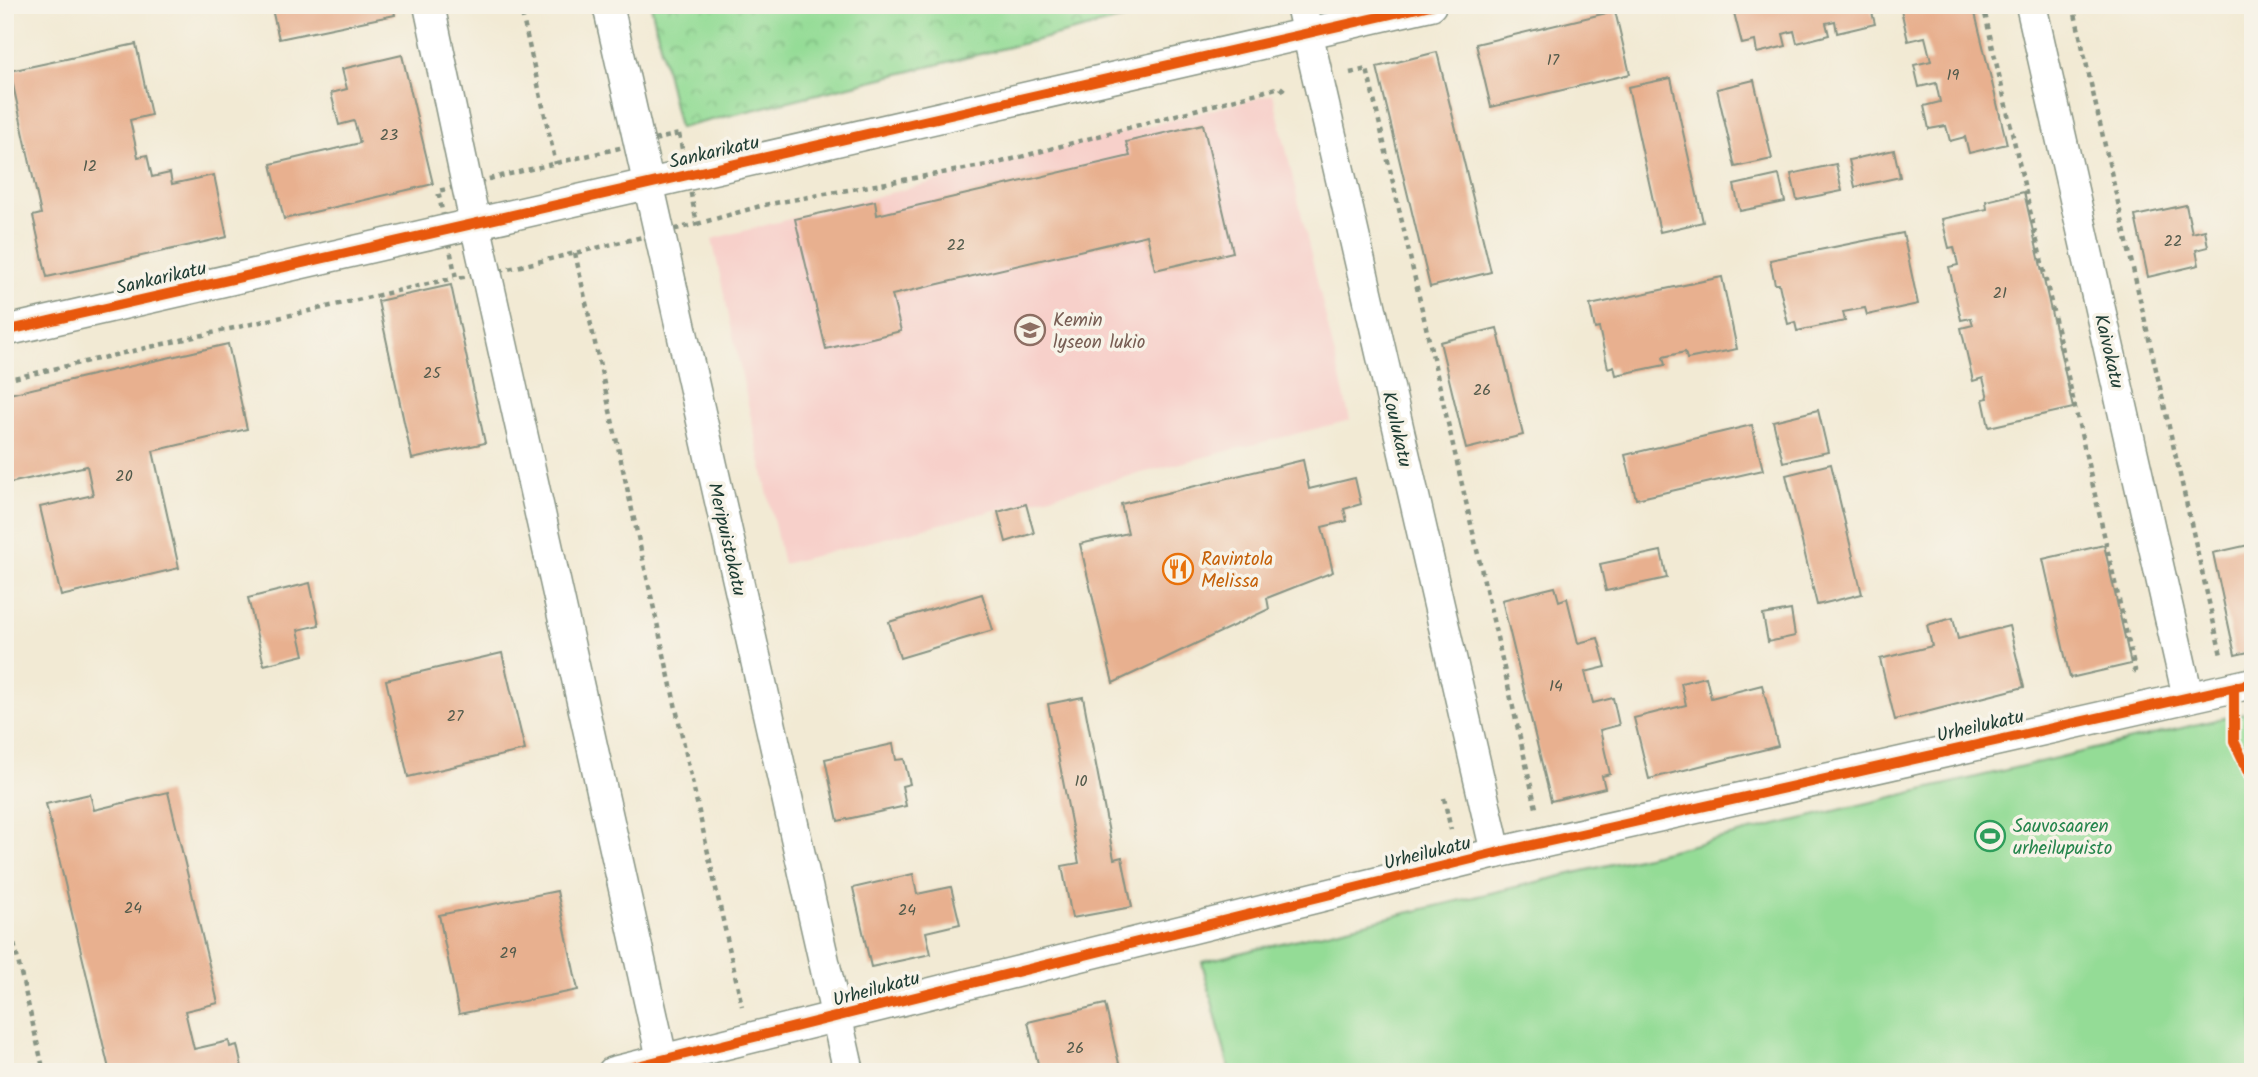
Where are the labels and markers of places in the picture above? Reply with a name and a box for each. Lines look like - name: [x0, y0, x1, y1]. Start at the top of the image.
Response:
- place label: Kemin lyseon lukio: [1053, 306, 1145, 358]
- school or university icon: Kemin lyseon lukio: [1013, 313, 1047, 347]
- place label: Ravintola Melissa: [1201, 545, 1273, 597]
- restaurant icon: Ravintola Melissa: [1161, 552, 1195, 586]
- place label: Sauvosaaren urheilupuisto: [2013, 812, 2112, 864]
- sports icon: Sauvosaaren urheilupuisto: [1973, 819, 2007, 853]

